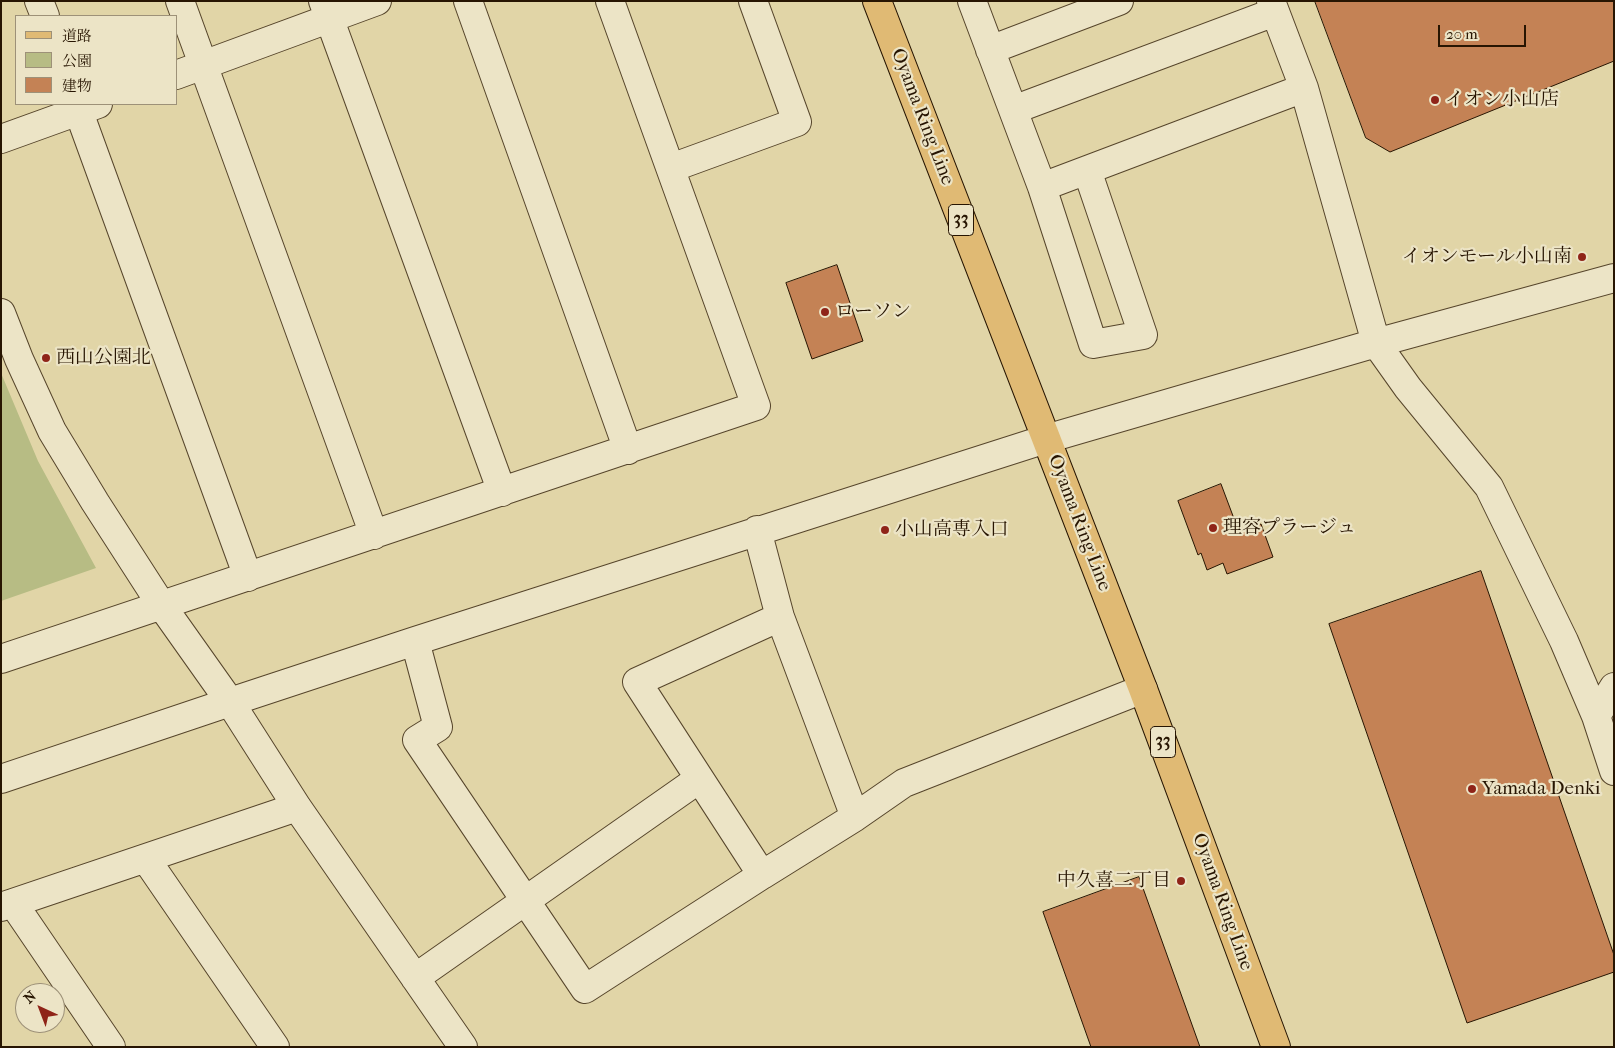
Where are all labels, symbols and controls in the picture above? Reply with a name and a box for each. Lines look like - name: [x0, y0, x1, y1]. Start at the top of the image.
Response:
- legend: [15, 15, 178, 105]
- scale bar: [1440, 15, 1528, 47]
- text: 20 m: [1446, 25, 1478, 43]
- text: 道路: [62, 27, 92, 45]
- street label: Oyama Ring Line: [885, 46, 959, 188]
- text: 公園: [62, 52, 92, 70]
- text: 建物: [62, 77, 92, 95]
- place label: イオン小山店: [1445, 89, 1559, 111]
- marker: イオン小山店: [1429, 94, 1441, 106]
- road number: 33: [948, 204, 974, 236]
- place label: イオンモール小山南: [1402, 246, 1572, 268]
- marker: イオンモール小山南: [1576, 251, 1588, 263]
- place label: ローソン: [835, 301, 911, 323]
- marker: ローソン: [819, 306, 831, 318]
- place label: 西山公園北: [56, 347, 151, 369]
- marker: 西山公園北: [40, 352, 52, 364]
- street label: Oyama Ring Line: [1042, 452, 1116, 594]
- place label: 理容プラージュ: [1223, 517, 1356, 539]
- place label: 小山高専入口: [895, 519, 1009, 541]
- marker: 理容プラージュ: [1207, 522, 1219, 534]
- marker: 小山高専入口: [879, 524, 891, 536]
- road number: 33: [1150, 726, 1176, 758]
- place label: Yamada Denki: [1482, 778, 1600, 800]
- marker: Yamada Denki: [1466, 783, 1478, 795]
- street label: Oyama Ring Line: [1187, 830, 1257, 974]
- place label: 中久喜二丁目: [1057, 870, 1171, 892]
- marker: 中久喜二丁目: [1175, 875, 1187, 887]
- north arrow: [15, 983, 65, 1033]
- text: N: [20, 988, 40, 1007]

